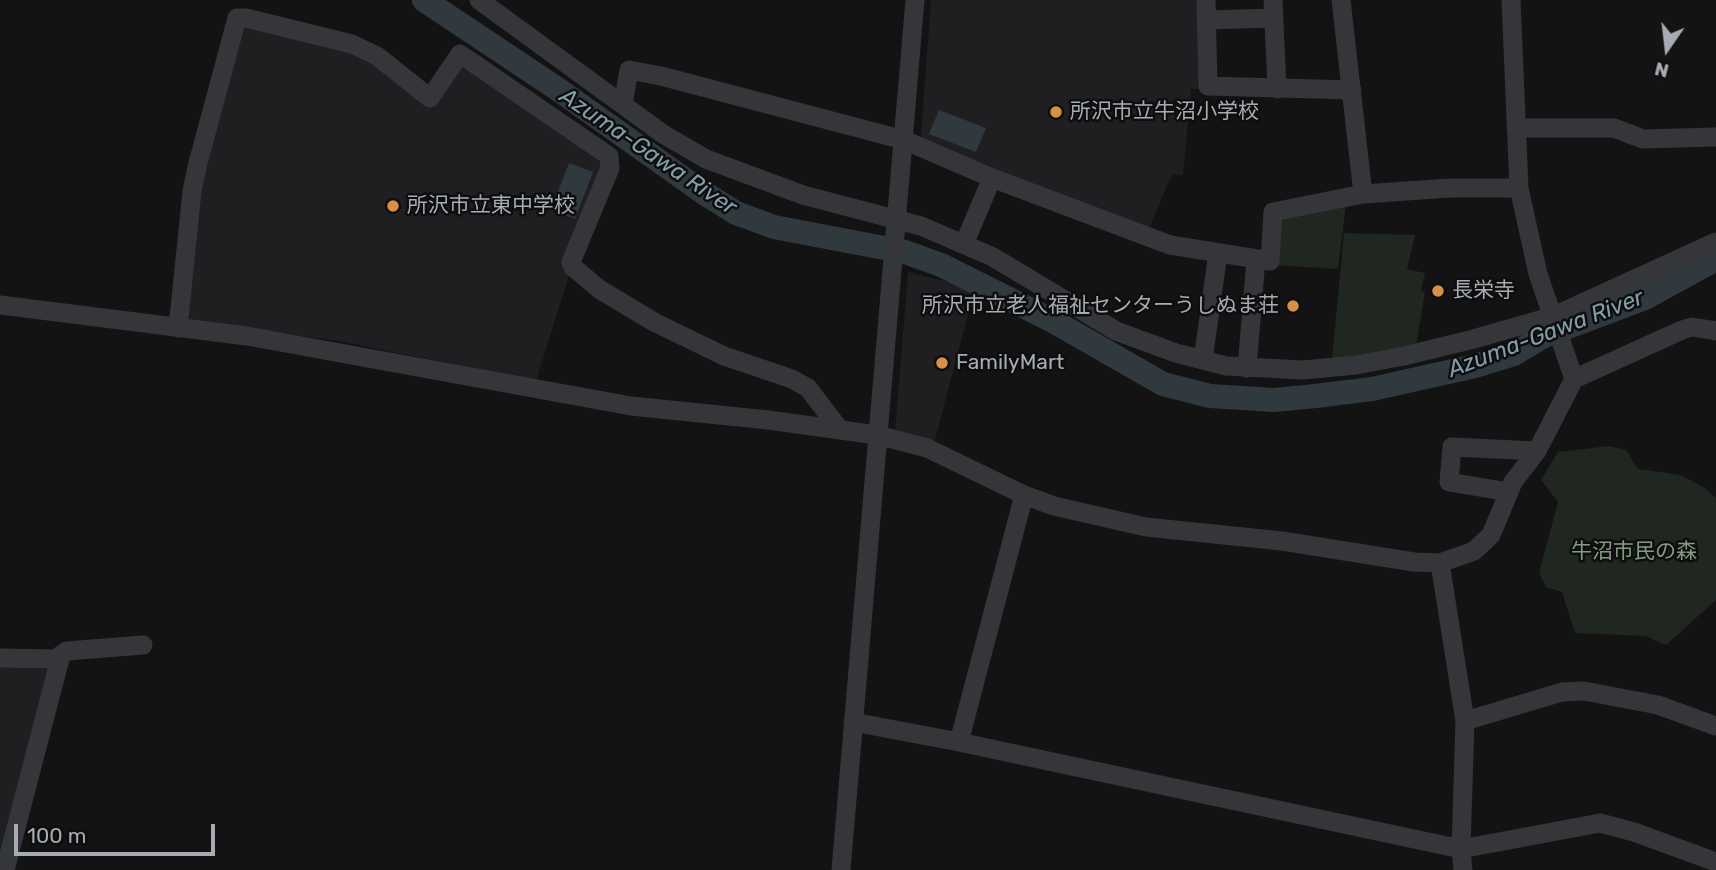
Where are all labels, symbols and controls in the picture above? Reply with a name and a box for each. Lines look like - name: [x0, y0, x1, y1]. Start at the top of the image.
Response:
- north arrow: [1632, 14, 1702, 84]
- text: N: [1652, 57, 1671, 83]
- water label: Azuma-Gawa River: [554, 83, 742, 221]
- place label: 所沢市立牛沼小学校: [1070, 99, 1259, 125]
- marker: 所沢市立牛沼小学校: [1048, 104, 1064, 120]
- place label: 所沢市立東中学校: [407, 193, 575, 219]
- marker: 所沢市立東中学校: [385, 198, 401, 214]
- place label: 長栄寺: [1452, 278, 1515, 304]
- marker: 長栄寺: [1430, 283, 1446, 299]
- water label: Azuma-Gawa River: [1444, 284, 1648, 384]
- place label: 所沢市立老人福祉センターうしぬま荘: [922, 293, 1279, 319]
- marker: 所沢市立老人福祉センターうしぬま荘: [1285, 298, 1301, 314]
- place label: FamilyMart: [956, 350, 1064, 376]
- marker: FamilyMart: [934, 355, 950, 371]
- park label: 牛沼市民の森: [1571, 539, 1697, 565]
- scale bar: [18, 810, 219, 854]
- text: 100 m: [27, 823, 86, 848]

